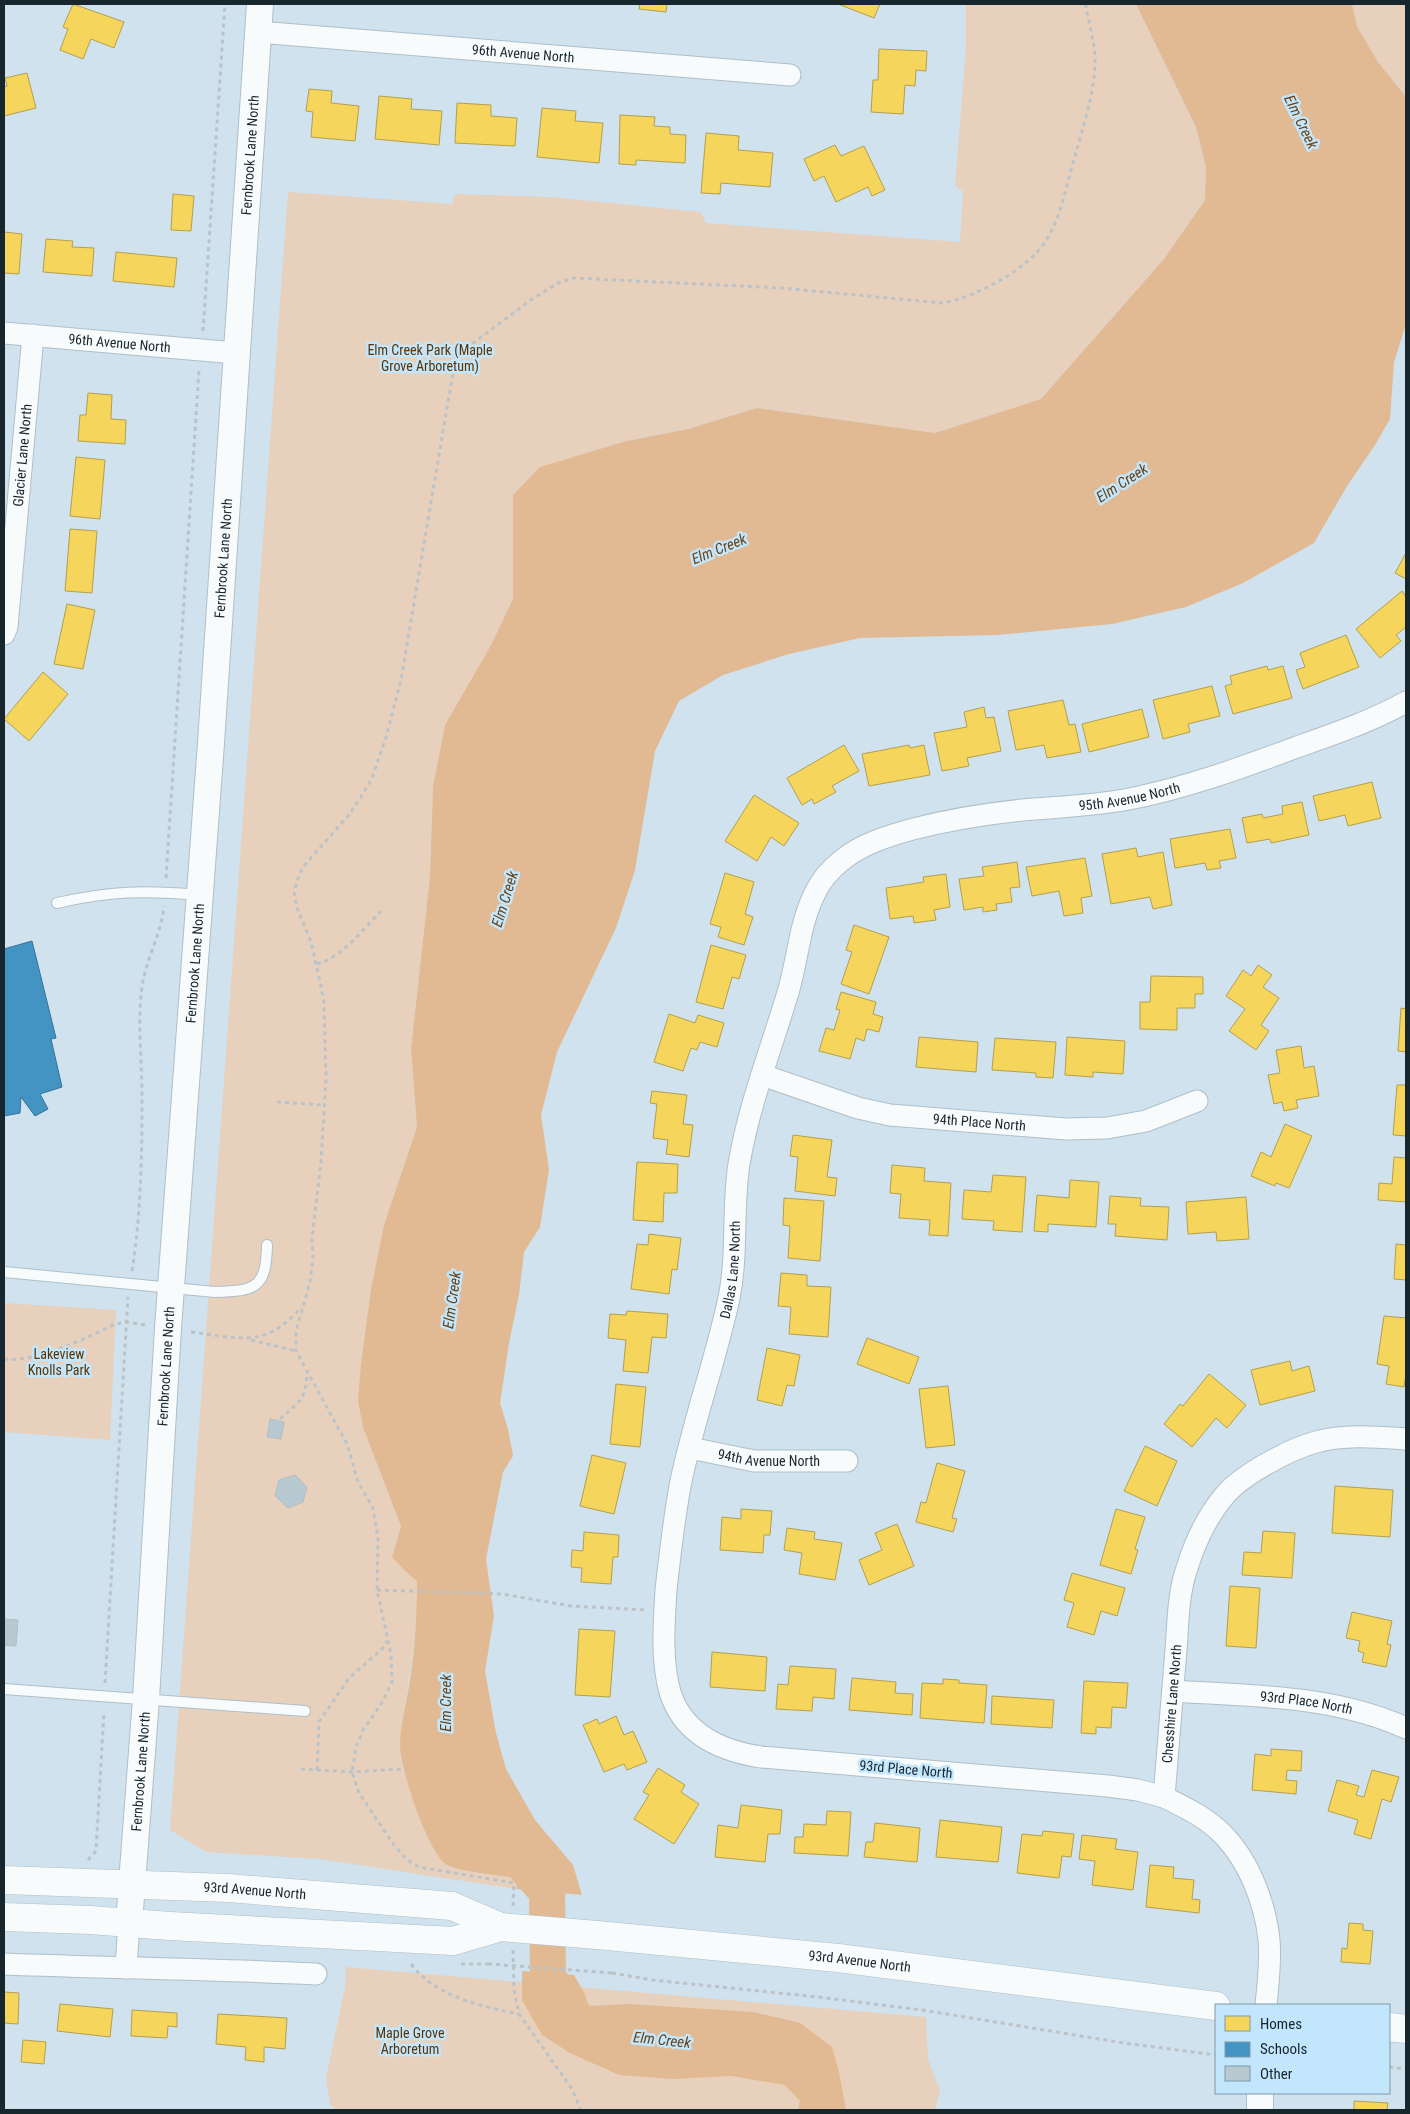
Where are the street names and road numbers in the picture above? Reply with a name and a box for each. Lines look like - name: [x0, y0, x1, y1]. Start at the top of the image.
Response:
- street label: 96th Avenue North: [471, 41, 575, 66]
- street label: Fernbrook Lane North: [238, 95, 262, 216]
- street label: 96th Avenue North: [68, 331, 171, 355]
- street label: Glacier Lane North: [10, 403, 35, 507]
- street label: Fernbrook Lane North: [211, 498, 235, 619]
- street label: 95th Avenue North: [1078, 779, 1182, 814]
- street label: Fernbrook Lane North: [182, 903, 207, 1024]
- street label: 94th Place North: [932, 1110, 1027, 1134]
- street label: Dallas Lane North: [717, 1220, 743, 1320]
- street label: Fernbrook Lane North: [154, 1306, 178, 1427]
- street label: 94th Avenue North: [716, 1446, 820, 1469]
- street label: Chesshire Lane North: [1159, 1644, 1184, 1764]
- street label: 93rd Place North: [1260, 1688, 1354, 1717]
- street label: Fernbrook Lane North: [128, 1711, 153, 1832]
- street label: 93rd Place North: [859, 1757, 953, 1781]
- street label: 93rd Avenue North: [203, 1879, 307, 1902]
- street label: 93rd Avenue North: [808, 1947, 912, 1975]

